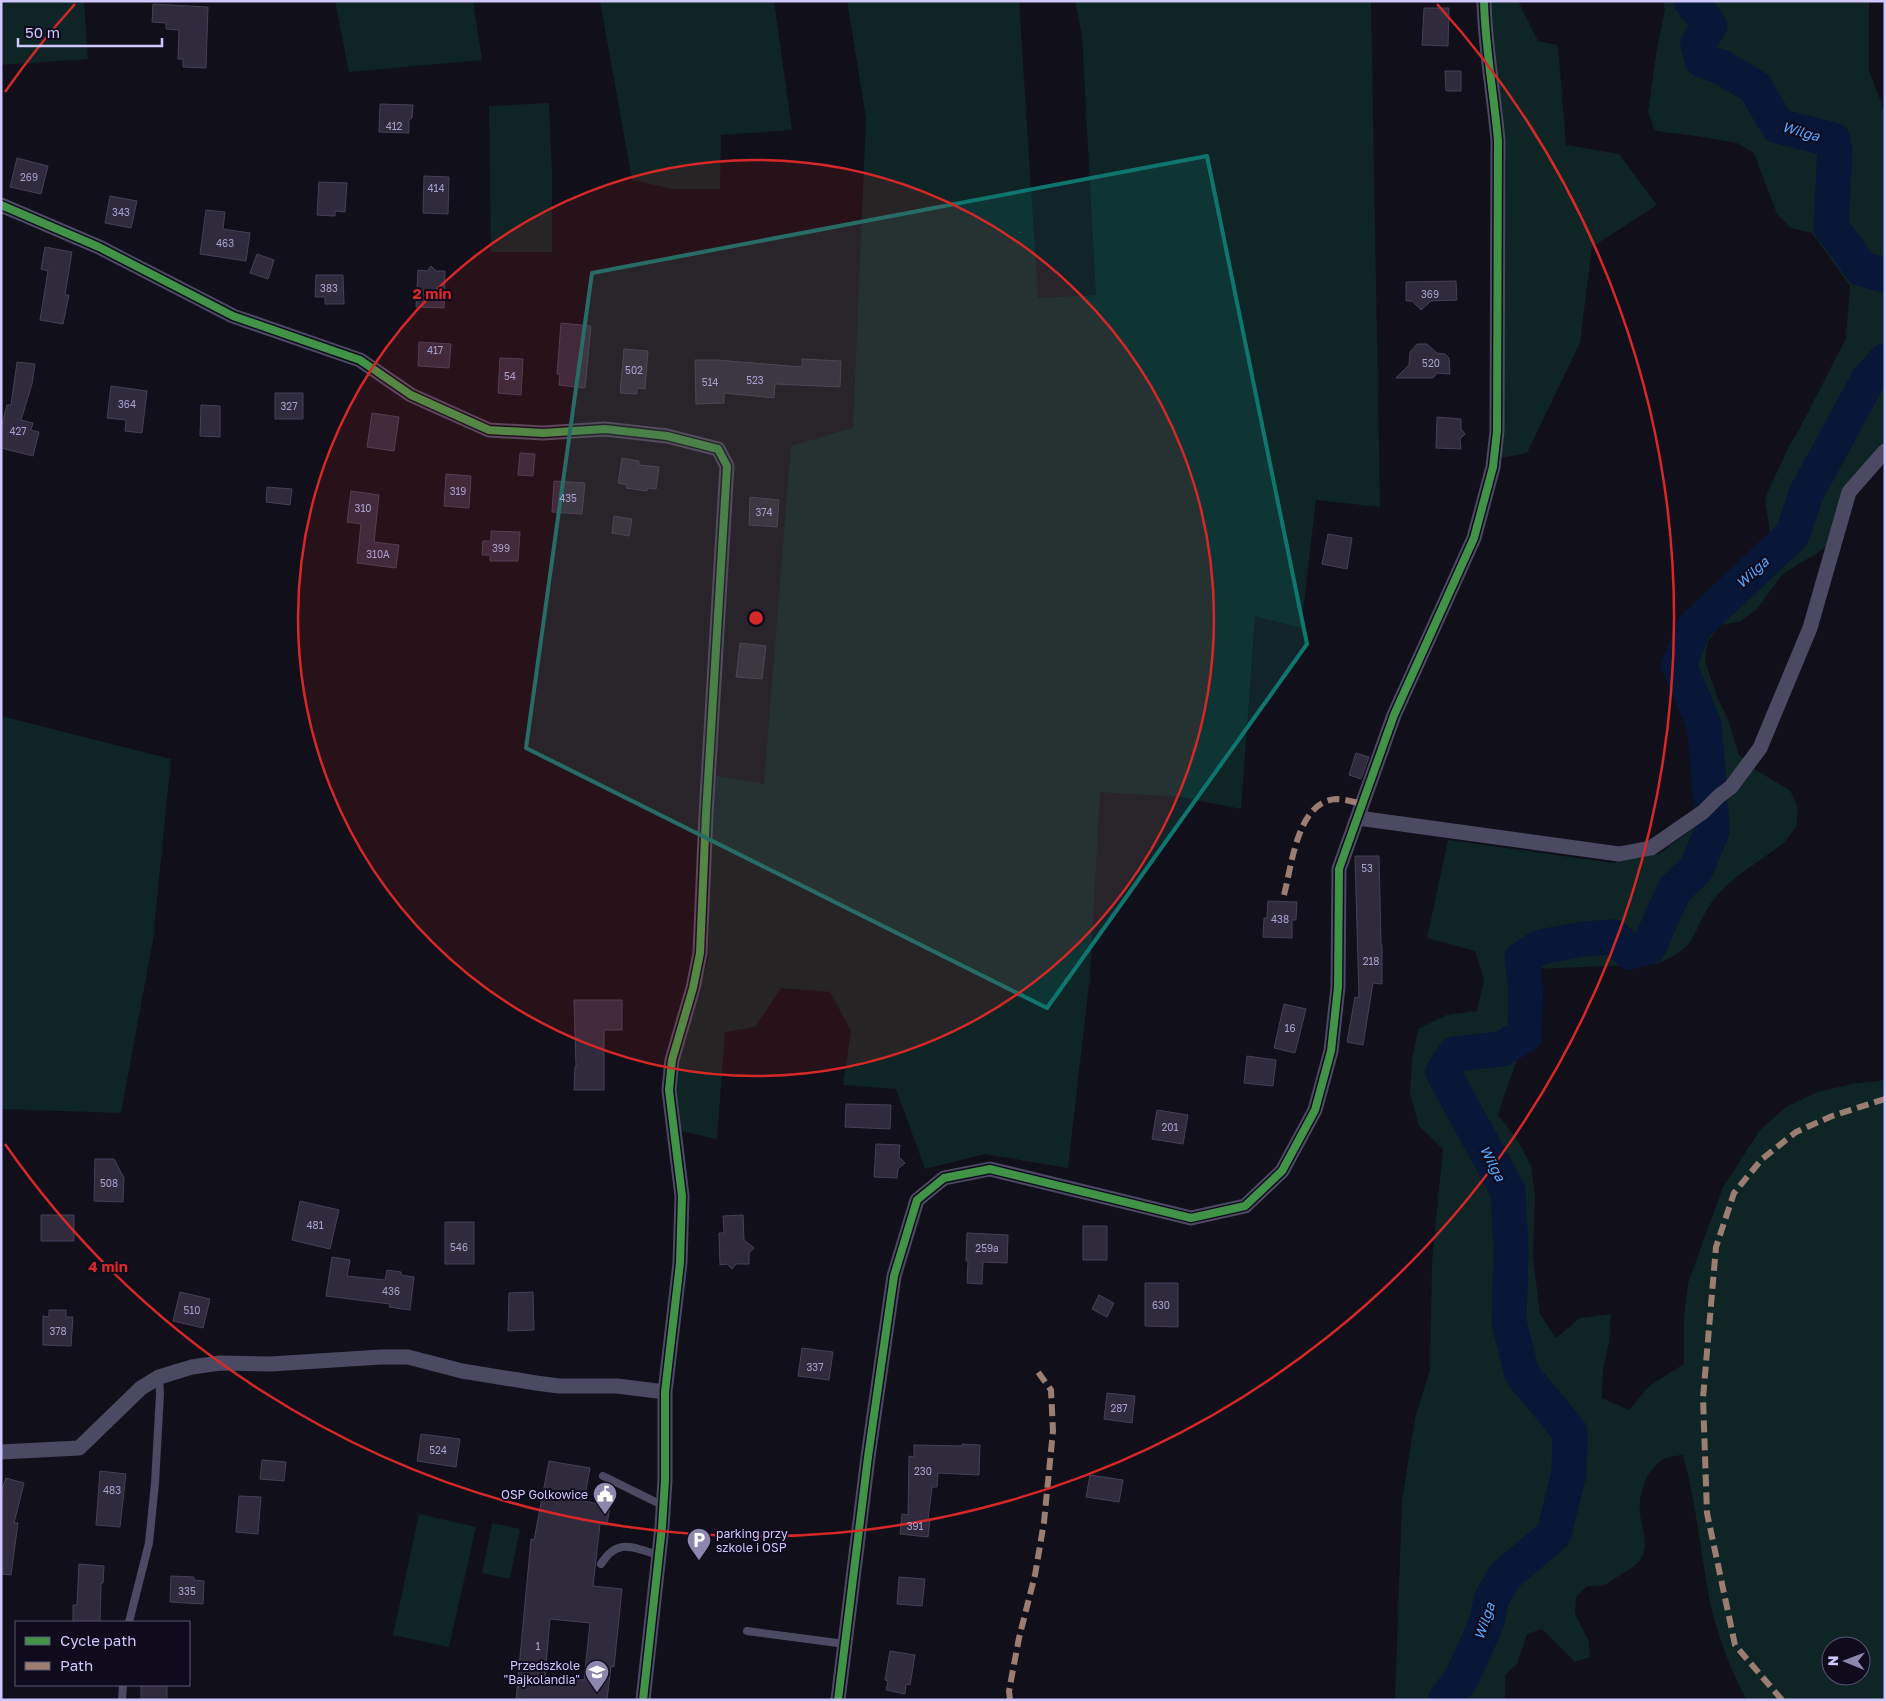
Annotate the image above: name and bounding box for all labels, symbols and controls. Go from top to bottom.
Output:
scale bar [18,15,161,47]
text: 50 m [25,23,60,41]
water label: Wilga [1780,118,1823,145]
house number: 412 [386,120,403,132]
house number: 269 [20,171,38,183]
house number: 414 [427,182,445,194]
house number: 343 [112,206,130,218]
house number: 463 [216,237,234,249]
house number: 383 [320,282,338,294]
text: 2 min [412,284,452,302]
house number: 369 [1421,288,1439,300]
house number: 417 [427,344,443,356]
house number: 520 [1422,357,1440,369]
house number: 502 [625,364,643,376]
house number: 54 [504,370,516,382]
house number: 523 [746,374,764,386]
house number: 514 [702,376,718,388]
house number: 364 [118,398,136,410]
house number: 327 [281,400,297,412]
house number: 427 [9,425,27,437]
house number: 319 [450,485,466,497]
house number: 435 [559,492,577,504]
house number: 310 [355,502,371,514]
house number: 374 [755,506,773,518]
house number: 399 [492,542,510,554]
house number: 310A [366,548,390,560]
water label: Wilga [1732,552,1773,591]
centre of rings [747,609,765,627]
house number: 53 [1361,862,1373,874]
house number: 438 [1271,913,1289,925]
house number: 218 [1363,955,1379,967]
house number: 16 [1285,1022,1295,1034]
house number: 201 [1162,1121,1179,1133]
water label: Wilga [1477,1142,1510,1185]
house number: 508 [100,1177,118,1189]
house number: 481 [306,1219,324,1231]
house number: 546 [450,1241,468,1253]
house number: 259a [975,1242,999,1254]
text: 4 min [88,1257,128,1275]
house number: 436 [382,1285,400,1297]
house number: 630 [1152,1299,1170,1311]
house number: 510 [184,1304,200,1316]
house number: 378 [49,1325,67,1337]
house number: 337 [807,1361,824,1373]
house number: 287 [1110,1402,1128,1414]
house number: 524 [429,1444,447,1456]
house number: 230 [914,1465,932,1477]
public building icon: OSP Golkowice [592,1481,618,1515]
house number: 483 [103,1484,121,1496]
place label: OSP Golkowice [501,1487,588,1502]
house number: 391 [907,1520,924,1532]
place label: parking przy szkole i OSP [716,1526,788,1555]
parking icon: parking przy szkole i OSP [686,1527,712,1561]
house number: 335 [178,1585,196,1597]
water label: Wilga [1470,1599,1498,1642]
legend [15,1621,190,1686]
text: Cycle path [60,1631,136,1649]
north arrow [1821,1636,1871,1686]
house number: 1 [536,1640,541,1652]
text: N [1824,1655,1841,1666]
text: Path [60,1656,93,1674]
place label: Przedszkole "Bajkolandia" [504,1658,580,1687]
school or university icon: Przedszkole "Bajkolandia" [584,1659,610,1693]

